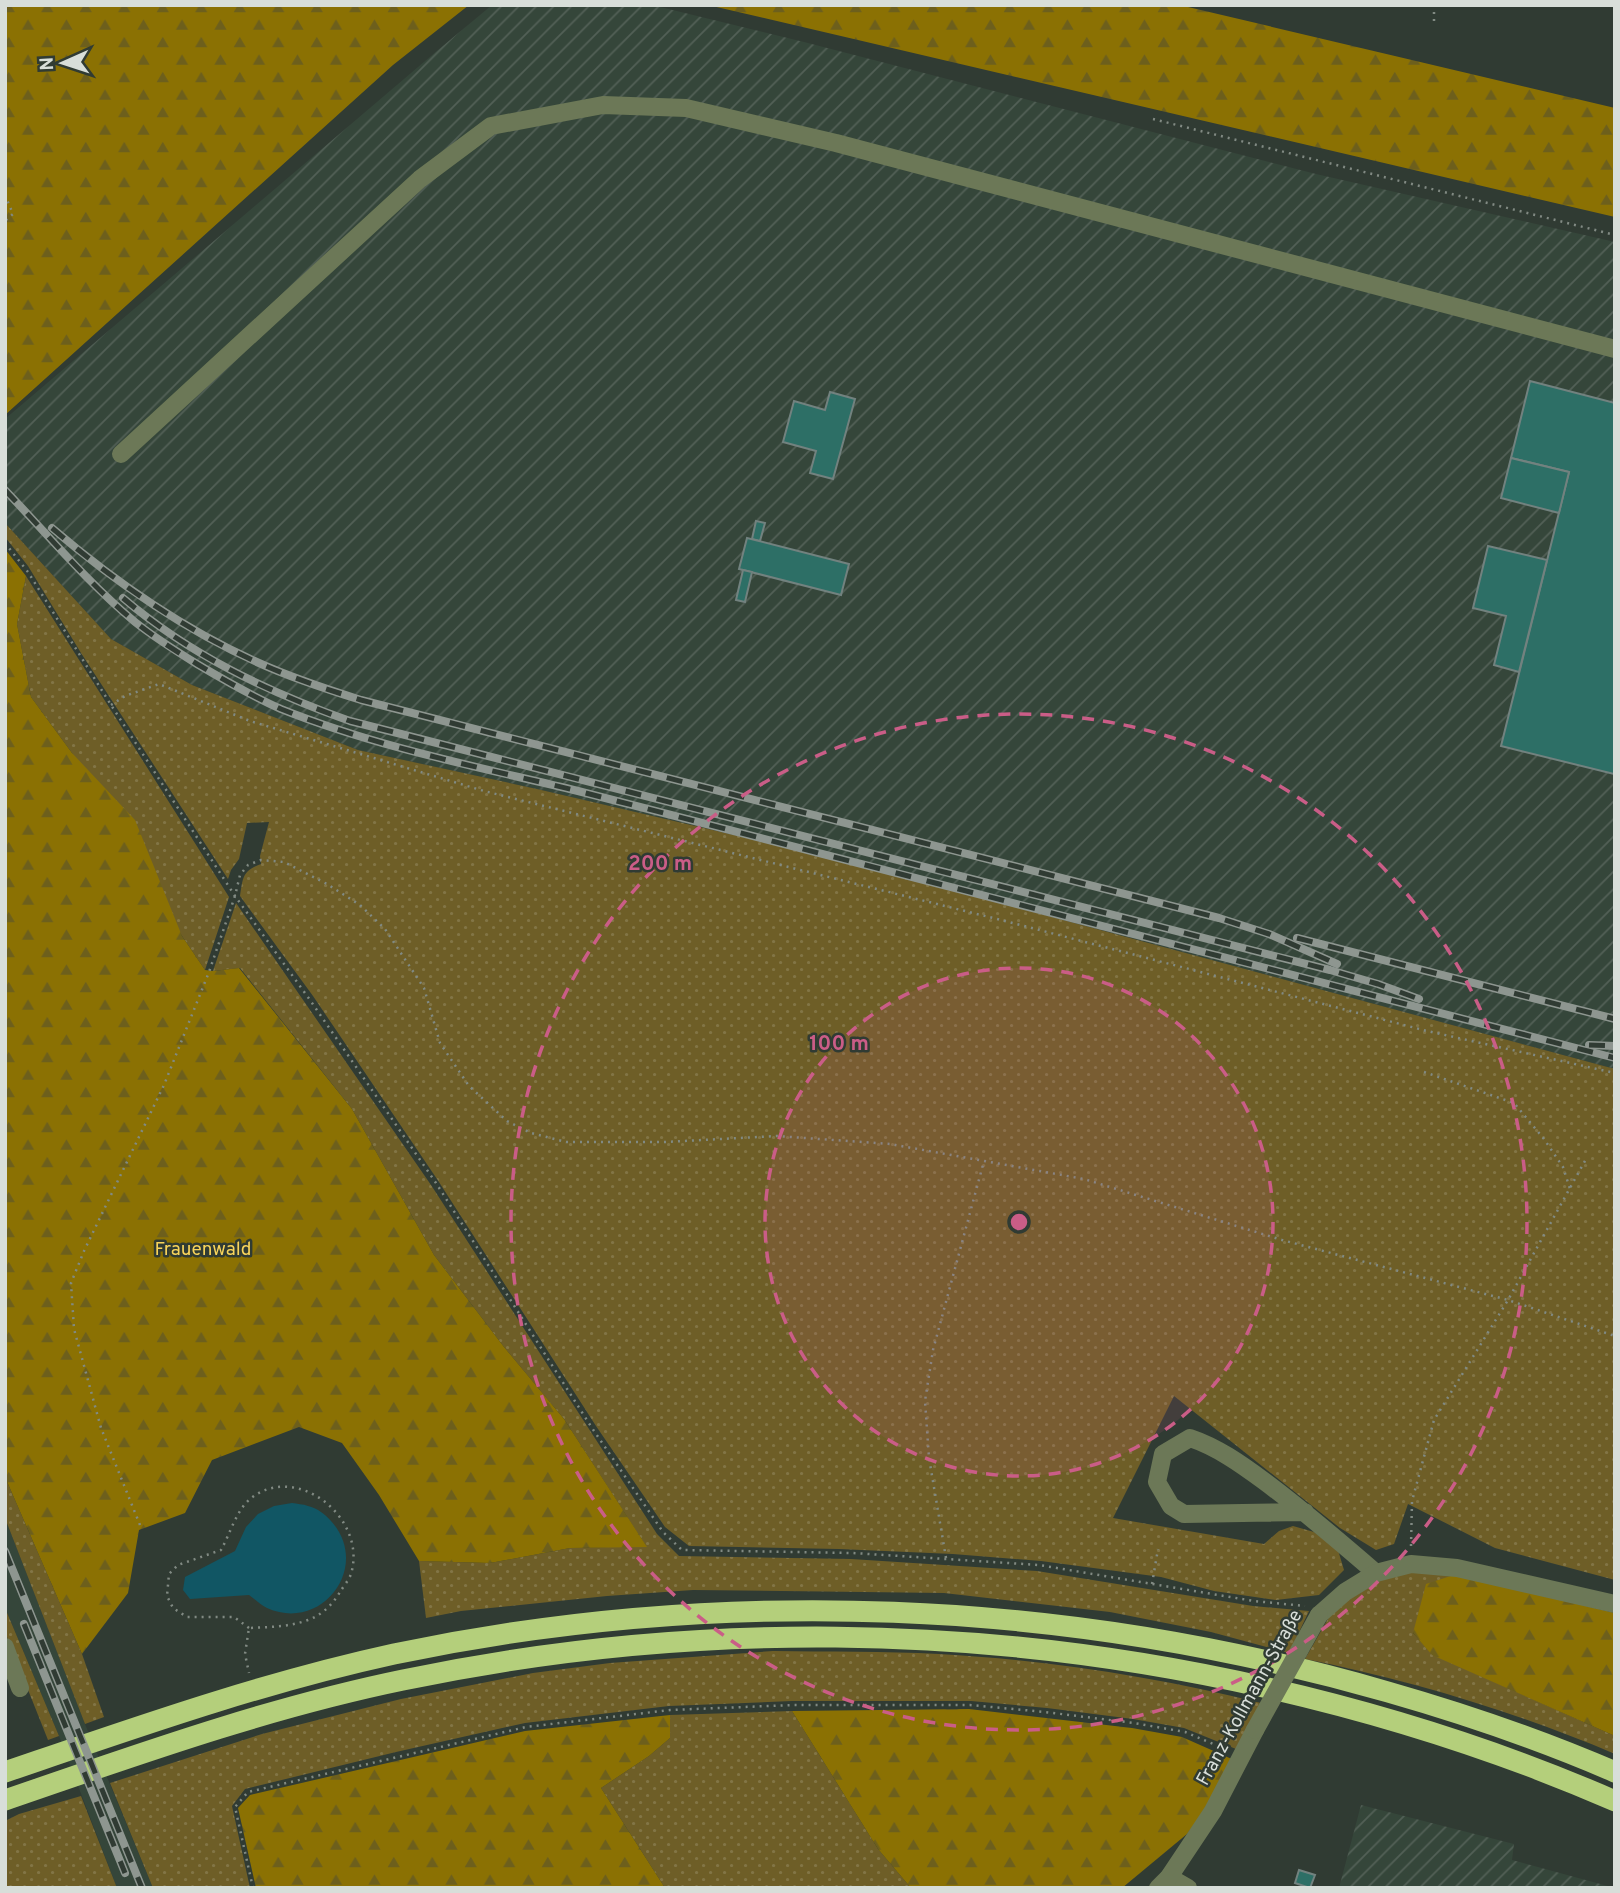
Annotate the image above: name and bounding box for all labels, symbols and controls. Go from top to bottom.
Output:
north arrow [28,28,98,98]
text: N [36,56,60,71]
text: 200 m [628,851,692,878]
text: 100 m [809,1031,869,1058]
centre of rings [1007,1210,1031,1234]
park label: Frauenwald [155,1238,251,1262]
street label: Franz-Kollmann-Straße [1192,1606,1308,1790]

